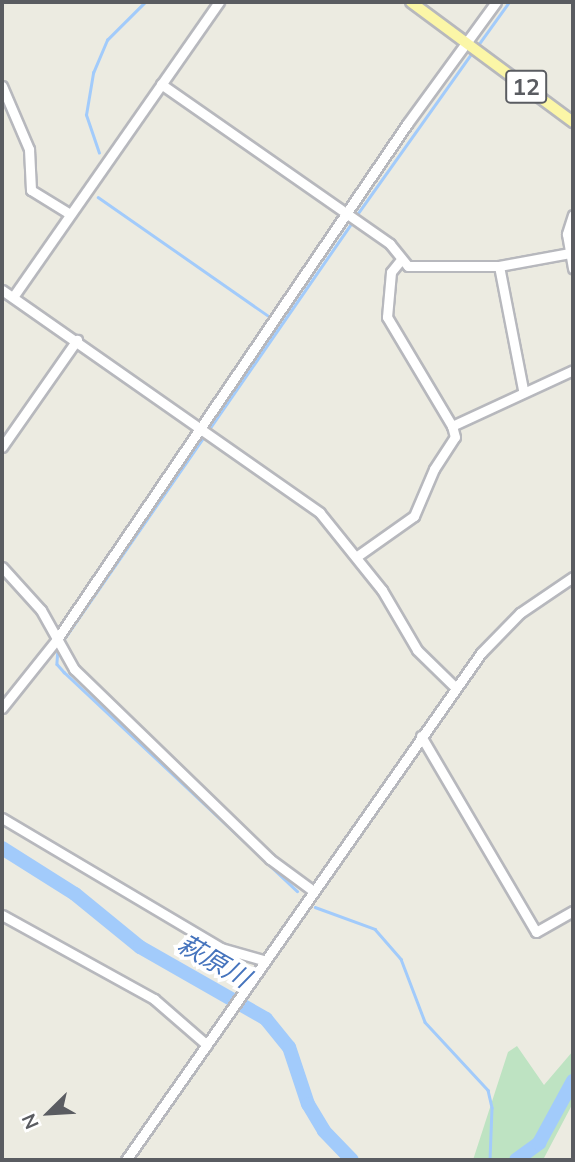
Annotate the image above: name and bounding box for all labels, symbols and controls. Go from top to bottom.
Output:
road number: 12 [505,68,547,106]
water label: 萩原川 [172,928,256,994]
north arrow [14,1078,84,1148]
text: N [16,1110,44,1133]

